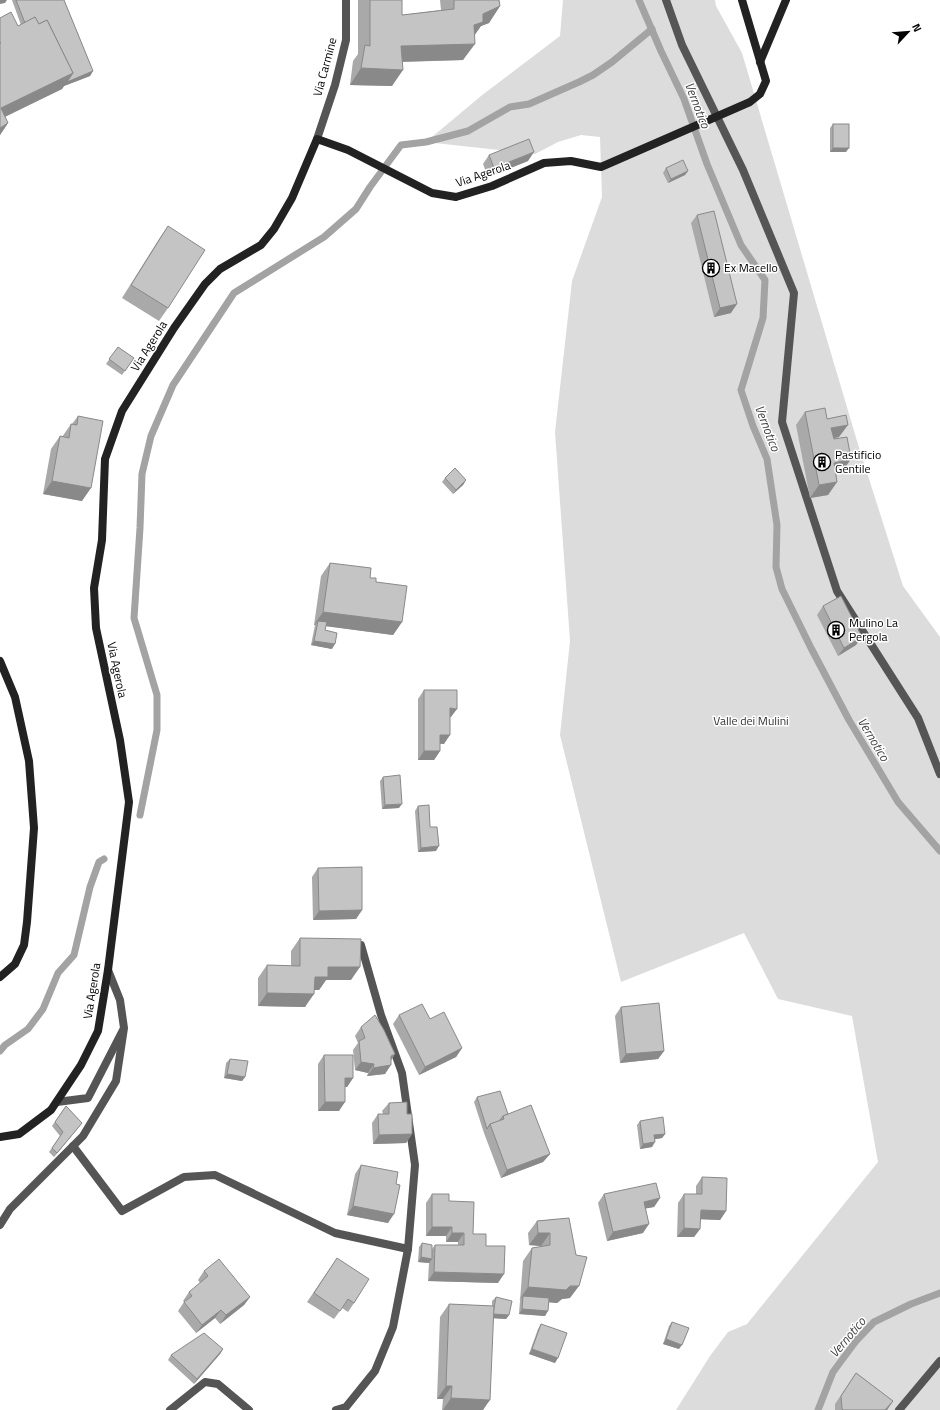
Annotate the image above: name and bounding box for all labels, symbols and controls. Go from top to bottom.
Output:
north arrow [888,12,928,52]
text: N [908,21,926,35]
street label: Via Carmine [308,35,341,98]
water label: Vernotico [680,79,716,132]
street label: Via Agerola [453,155,513,192]
building icon: Ex Macello [701,258,721,278]
place label: Ex Macello [724,258,778,277]
street label: Via Agerola [125,317,172,375]
water label: Vernotico [750,402,786,455]
place label: Pastificio Gentile [835,445,881,478]
building icon: Pastificio Gentile [812,452,832,472]
place label: Mulino La Pergola [849,613,898,646]
building icon: Mulino La Pergola [826,620,846,640]
street label: Via Agerola [102,640,133,700]
park label: Valle dei Mulini [713,711,789,730]
water label: Vernotico [853,713,895,765]
street label: Via Agerola [78,961,105,1020]
water label: Vernotico [824,1312,870,1362]

